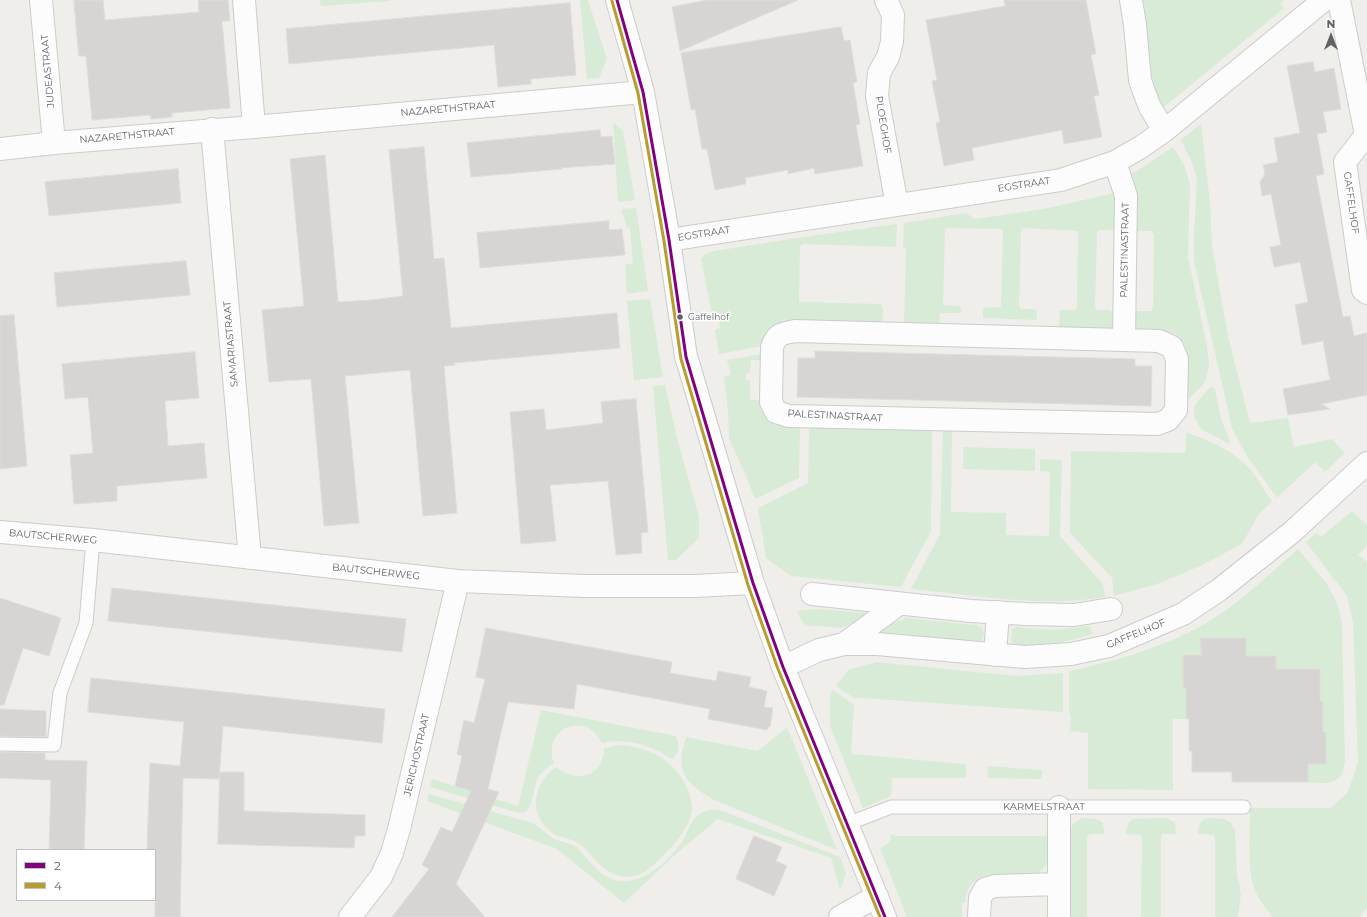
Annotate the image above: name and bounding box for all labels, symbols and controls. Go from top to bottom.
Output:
north arrow [1311,16,1351,56]
text: N [1327,17,1335,31]
street label: JUDEASTRAAT [39,34,57,108]
street label: PLOEGHOF [873,95,893,155]
street label: NAZARETHSTRAAT [400,99,496,119]
street label: NAZARETHSTRAAT [79,126,175,146]
street label: GAFFELHOF [1341,171,1361,235]
street label: EGSTRAAT [997,175,1051,195]
street label: PALESTINASTRAAT [1118,202,1132,298]
street label: EGSTRAAT [677,224,731,244]
street label: SAMARIASTRAAT [221,300,241,388]
marker: Gaffelhof [675,312,685,322]
place label: Gaffelhof [688,312,729,322]
street label: PALESTINASTRAAT [787,408,883,424]
street label: BAUTSCHERWEG [8,527,98,547]
street label: BAUTSCHERWEG [331,561,421,583]
street label: GAFFELHOF [1105,617,1167,651]
street label: JERICHOSTRAAT [402,713,432,797]
street label: KARMELSTRAAT [1003,801,1085,813]
legend [16,849,156,901]
text: 2 [54,858,61,873]
text: 4 [54,878,62,893]

